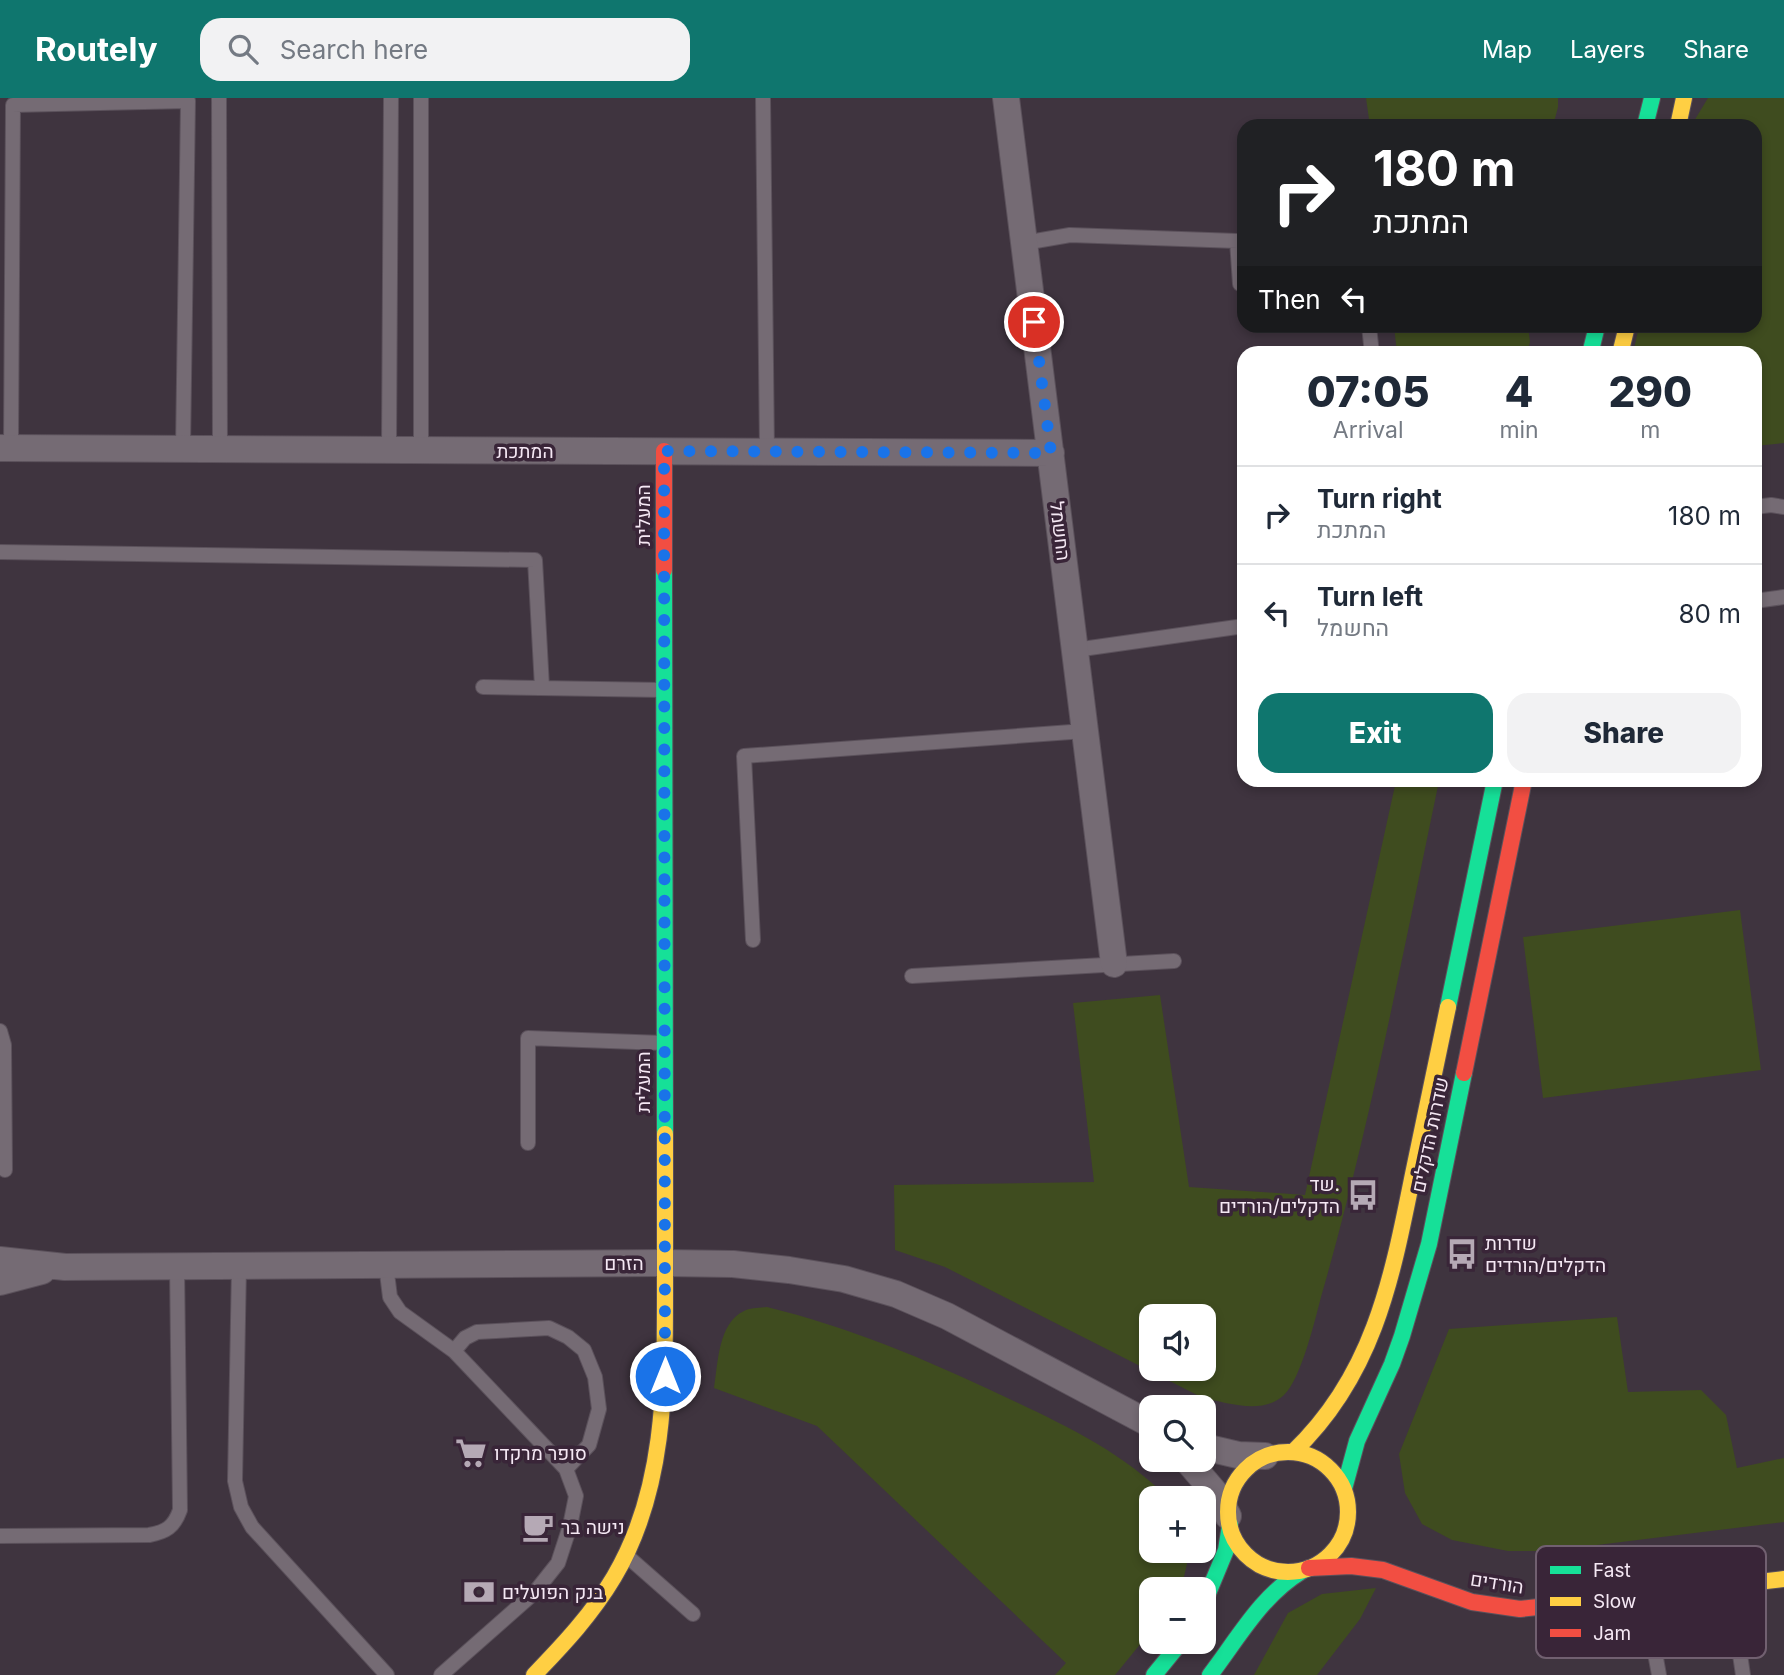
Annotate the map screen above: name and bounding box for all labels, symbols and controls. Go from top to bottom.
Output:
search box [200,18,690,81]
text: Routely [35,29,158,69]
icon: search [224,30,262,68]
text: Search here [280,34,428,65]
text: Map [1482,35,1532,64]
text: Layers [1570,35,1645,64]
text: Share [1683,35,1749,64]
text: 180 m [1373,139,1515,198]
icon: right [1258,147,1349,238]
text: המתכת [1373,202,1469,241]
icon: left [1335,280,1373,318]
text: Then [1258,284,1321,315]
pin [1004,292,1064,352]
icon: arrive [1015,303,1053,341]
text: 07:05 [1307,366,1430,417]
text: 4 [1505,366,1534,417]
text: 290 [1609,366,1692,417]
text: Arrival [1333,416,1404,444]
text: min [1499,416,1539,444]
text: m [1640,416,1660,444]
street label: המתכת [496,440,554,463]
text: Turn right [1317,483,1442,514]
street label: המעלית [632,484,655,546]
icon: right [1258,496,1296,534]
street label: החשמל [1045,500,1075,562]
text: 180 m [1668,500,1741,531]
text: המתכת [1317,516,1386,544]
text: Turn left [1317,581,1423,612]
icon: left [1258,594,1296,632]
text: 80 m [1678,598,1741,629]
text: החשמל [1317,614,1389,642]
button: Exit [1258,693,1493,773]
button: Share [1507,693,1741,773]
street label: המעלית [632,1051,655,1113]
street label: שדרות הדקלים [1407,1075,1453,1195]
place label: שד. הדקלים/הורדים [1219,1173,1340,1218]
bus stop icon: שד. הדקלים/הורדים [1346,1178,1380,1212]
place label: שדרות הדקלים/הורדים [1485,1232,1606,1277]
bus stop icon: שדרות הדקלים/הורדים [1445,1237,1479,1271]
street label: הזרם [604,1252,644,1275]
map controls [1139,1304,1216,1654]
button: sound [1139,1304,1216,1381]
position arrow [628,1339,702,1413]
button: search [1139,1395,1216,1472]
supermarket icon: סופר מרקדו [454,1436,488,1470]
place label: סופר מרקדו [494,1442,587,1465]
button: + [1139,1486,1216,1563]
cafe icon: נישה בר [521,1510,555,1544]
place label: נישה בר [561,1516,625,1539]
legend [1536,1546,1766,1658]
text: Fast [1593,1559,1631,1582]
street label: הורדים [1469,1567,1525,1599]
bank icon: בנק הפועלים [462,1575,496,1609]
button: − [1139,1577,1216,1654]
place label: בנק הפועלים [502,1581,603,1604]
text: Slow [1593,1590,1636,1613]
text: Jam [1593,1622,1631,1645]

